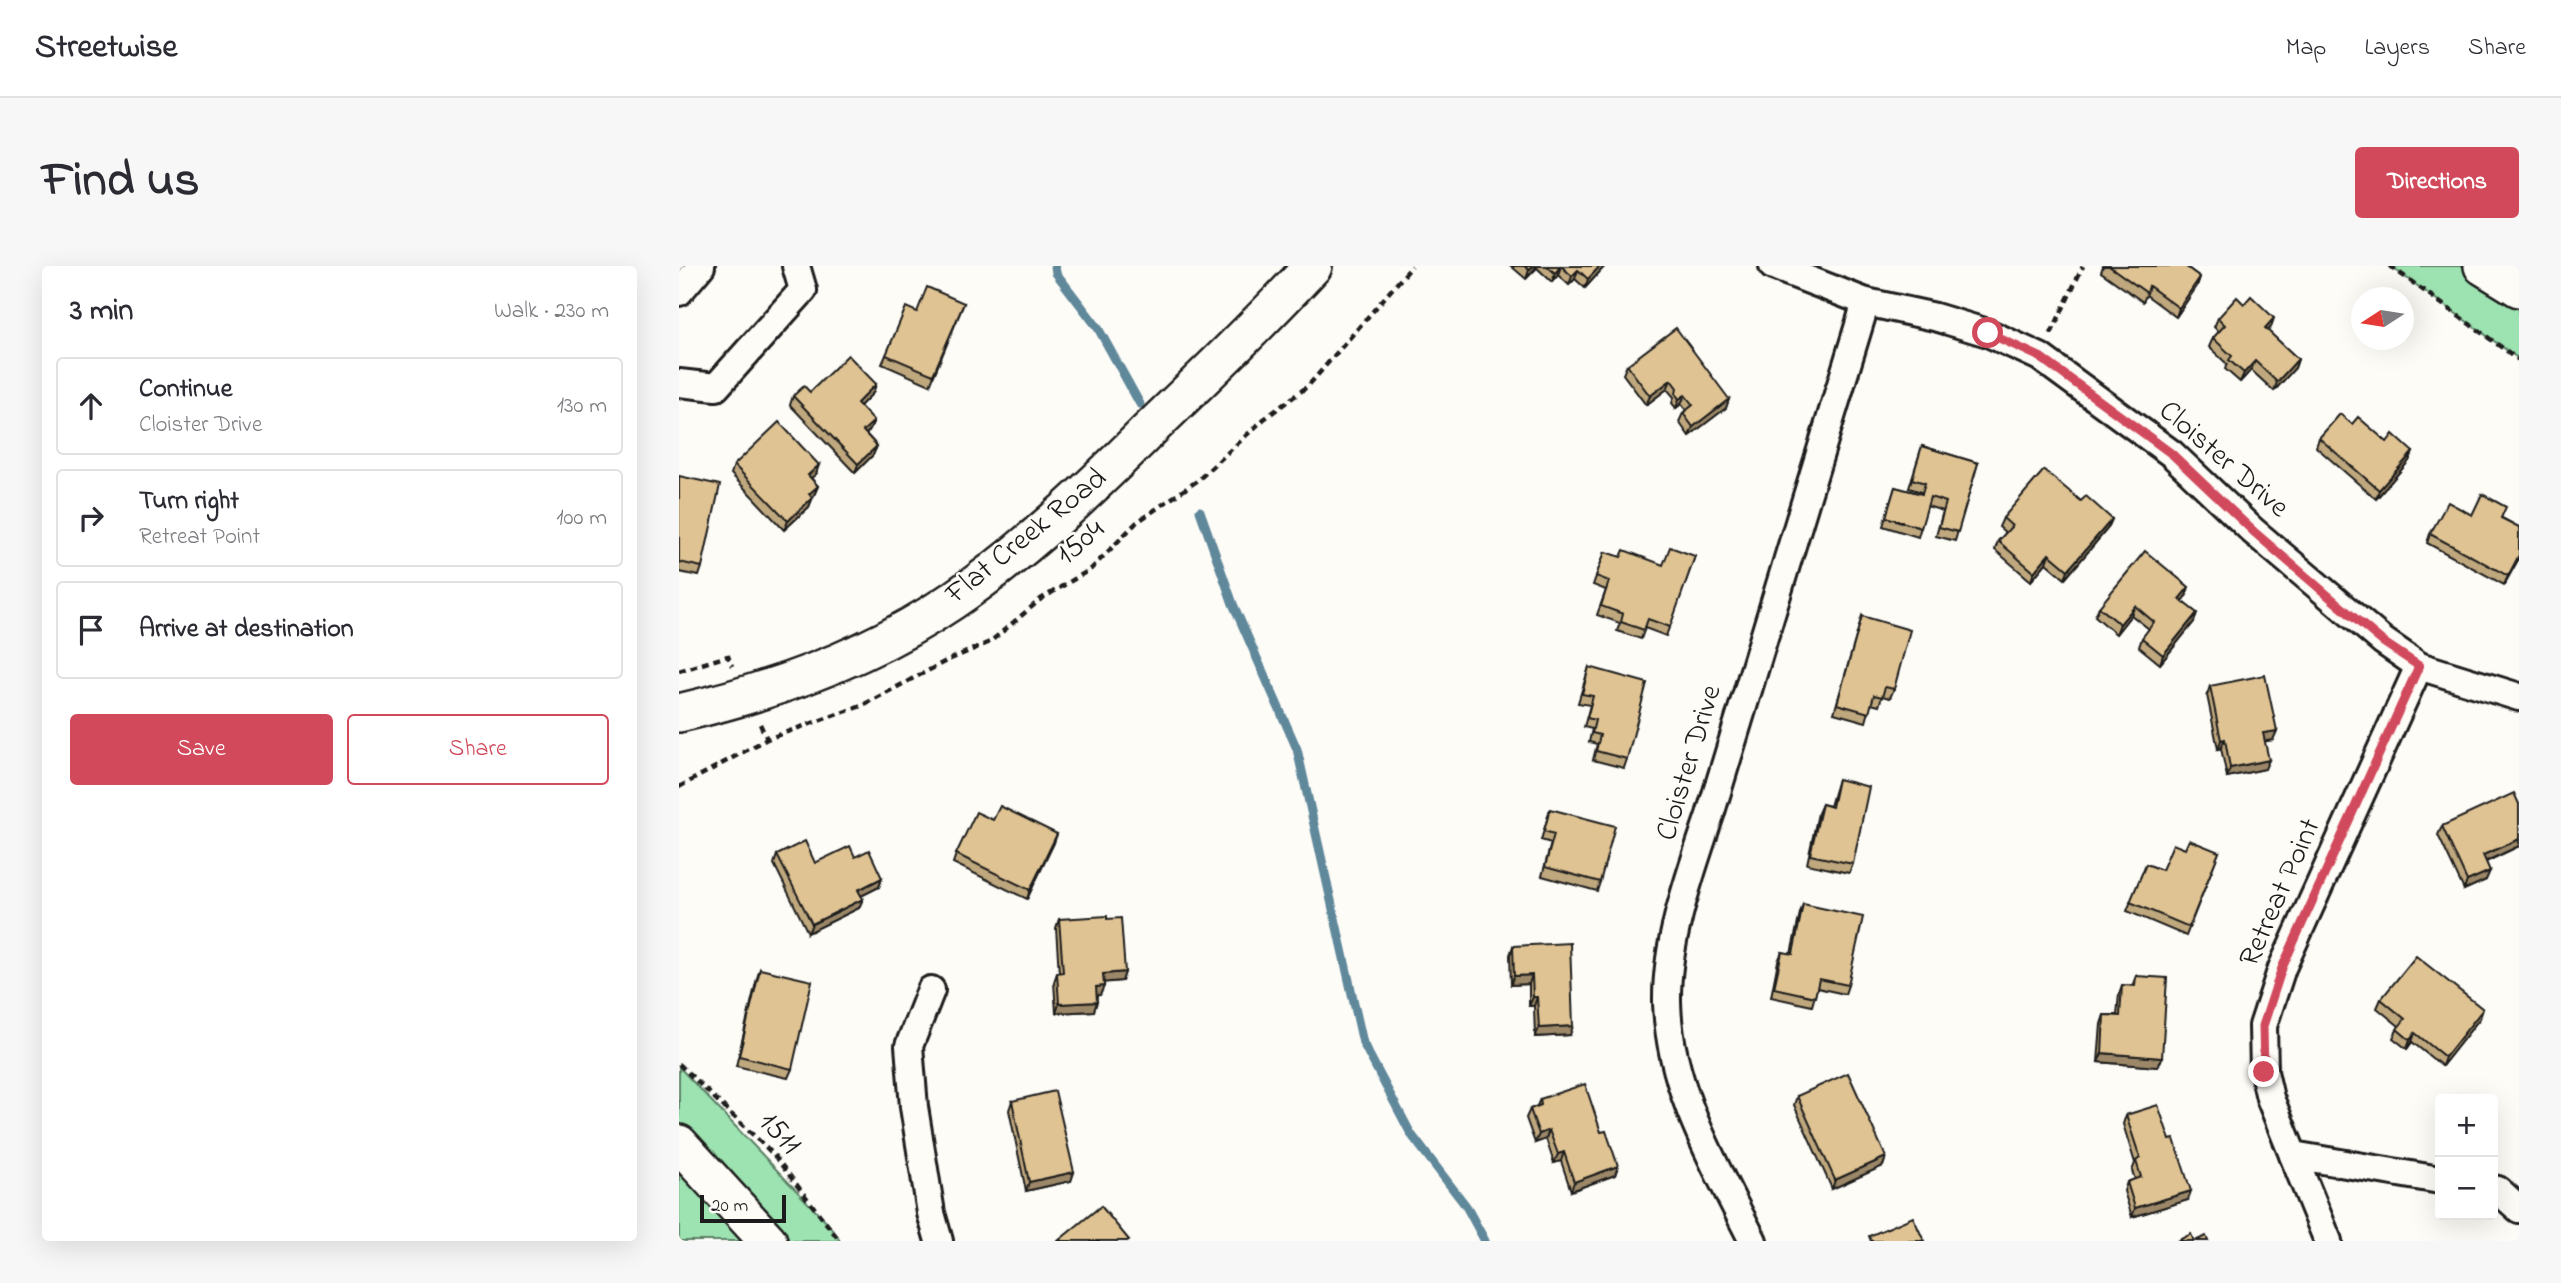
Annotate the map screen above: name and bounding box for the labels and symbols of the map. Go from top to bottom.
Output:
north arrow [2351,287,2414,350]
route start [1972,317,2003,348]
street label: Cloister Drive [2148,391,2299,530]
street label: Flat Creek Road [936,458,1117,617]
street label: 1504 [1047,509,1115,577]
street label: Cloister Drive [1645,679,1735,846]
street label: Retreat Point [2229,812,2333,974]
route end [2248,1056,2279,1087]
street label: 1511 [747,1102,811,1166]
scale bar [700,1192,786,1224]

